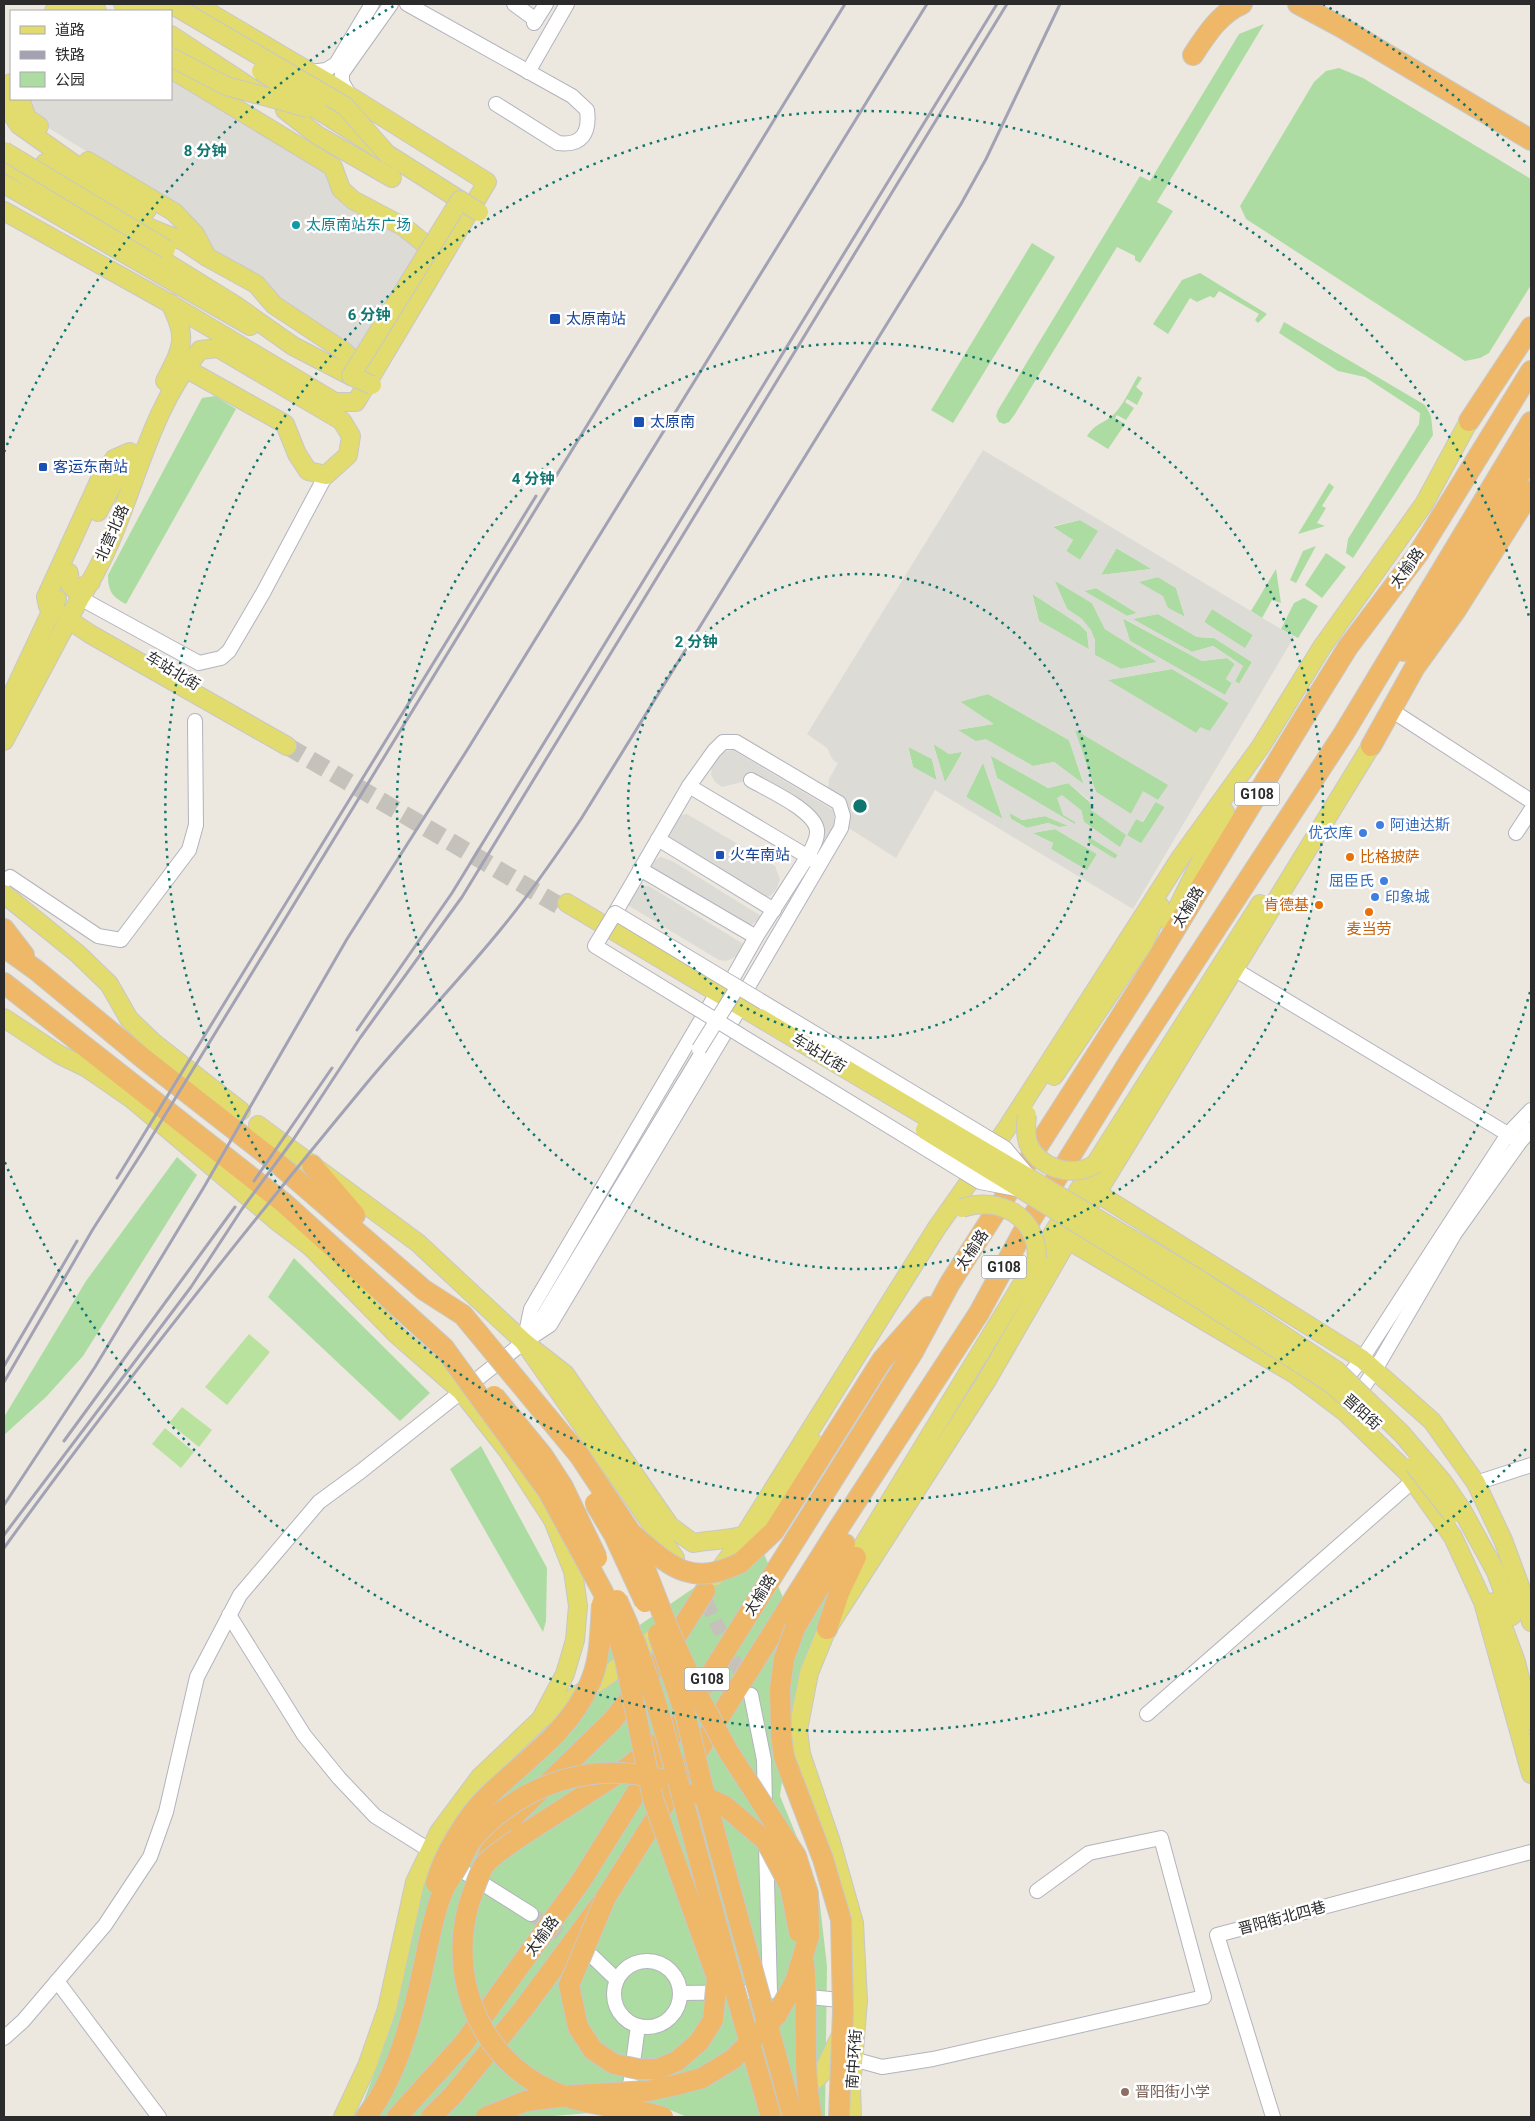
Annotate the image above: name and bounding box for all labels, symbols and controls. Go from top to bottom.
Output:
legend [10,10,172,100]
text: 道路 [55,21,85,39]
text: 铁路 [55,46,85,64]
text: 公园 [55,71,85,89]
text: 8 分钟 [184,142,226,160]
place label: 太原南站东广场 [306,216,411,234]
marker: 太原南站东广场 [290,219,302,231]
text: 6 分钟 [348,306,390,324]
place label: 太原南站 [566,310,626,328]
marker: 太原南站 [548,312,562,326]
place label: 太原南 [650,413,695,431]
marker: 太原南 [632,415,646,429]
place label: 客运东南站 [53,458,128,476]
marker: 客运东南站 [37,461,49,473]
text: 4 分钟 [512,470,554,488]
street label: 北营北路 [92,502,132,564]
street label: 太榆路 [1386,545,1428,591]
text: 2 分钟 [675,633,717,651]
street label: 车站北街 [143,648,203,694]
road number: G108 [1234,782,1280,806]
centre of rings [851,797,869,815]
place label: 阿迪达斯 [1390,816,1450,834]
marker: 阿迪达斯 [1374,819,1386,831]
place label: 优衣库 [1308,824,1353,842]
marker: 优衣库 [1357,827,1369,839]
place label: 火车南站 [730,846,790,864]
place label: 比格披萨 [1360,848,1420,866]
marker: 火车南站 [714,849,726,861]
marker: 比格披萨 [1344,851,1356,863]
place label: 屈臣氏 [1329,872,1374,890]
marker: 屈臣氏 [1378,875,1390,887]
street label: 太榆路 [1169,883,1207,931]
place label: 印象城 [1385,888,1430,906]
marker: 印象城 [1369,891,1381,903]
place label: 肯德基 [1264,896,1309,914]
marker: 肯德基 [1313,899,1325,911]
marker: 麦当劳 [1363,906,1375,918]
place label: 麦当劳 [1346,920,1392,938]
street label: 车站北街 [789,1030,849,1076]
street label: 太榆路 [952,1226,992,1274]
road number: G108 [982,1256,1026,1278]
street label: 晋阳街 [1339,1390,1385,1434]
street label: 太榆路 [740,1571,780,1619]
road number: G108 [684,1668,730,1690]
street label: 晋阳街北四巷 [1236,1898,1328,1938]
street label: 太榆路 [521,1913,563,1959]
street label: 南中环街 [843,2028,865,2090]
place label: 晋阳街小学 [1135,2083,1210,2101]
marker: 晋阳街小学 [1119,2086,1131,2098]

